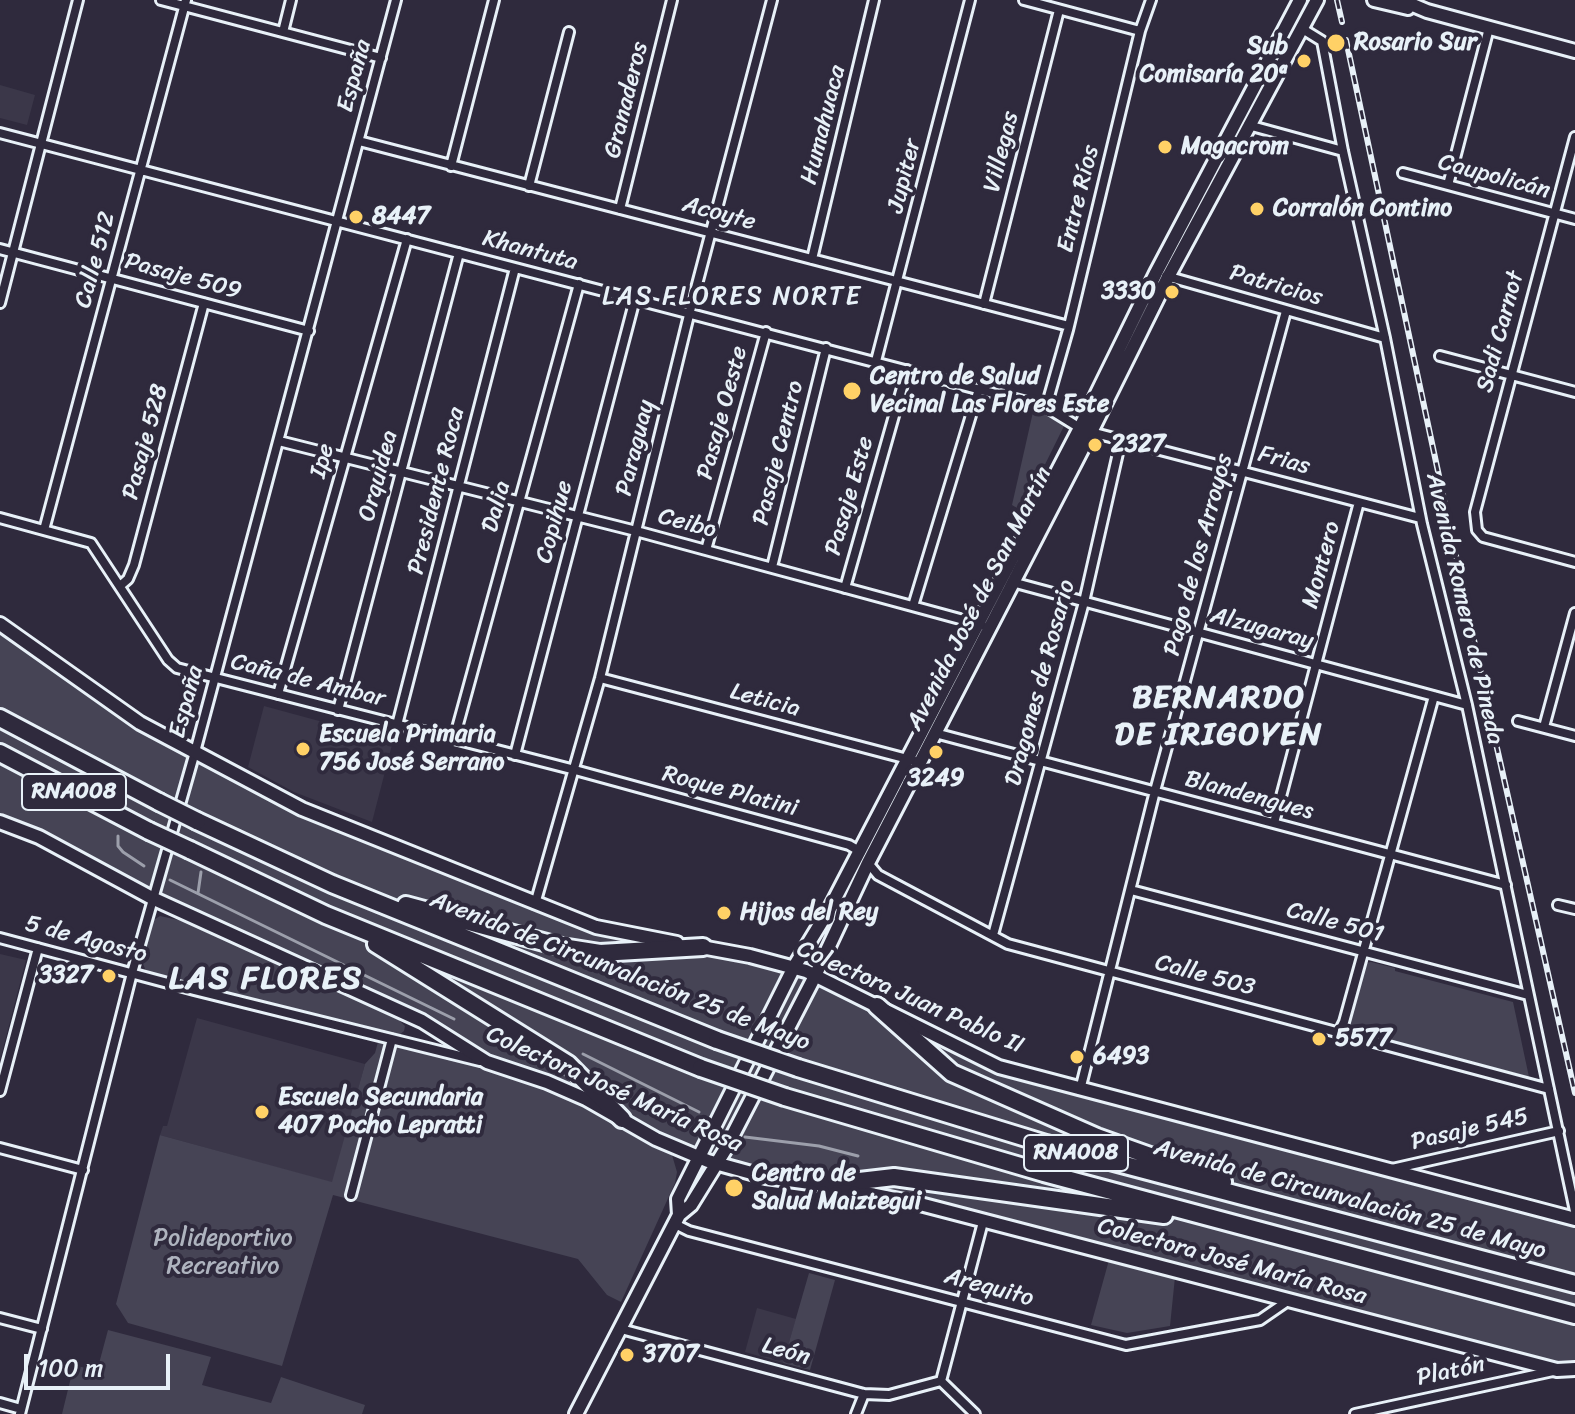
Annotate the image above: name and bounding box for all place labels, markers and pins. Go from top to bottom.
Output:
place label: Rosario Sur [1354,29,1477,57]
marker: Rosario Sur [1325,32,1347,54]
place label: Sub Comisaría 20ª [1140,33,1288,89]
marker: Sub Comisaría 20ª [1295,52,1313,70]
place label: Magacrom [1181,133,1289,161]
marker: Magacrom [1156,138,1174,156]
place label: Corralón Contino [1273,195,1452,223]
marker: Corralón Contino [1248,200,1266,218]
place label: 8447 [372,203,430,231]
marker: 8447 [347,208,365,226]
place label: 3330 [1101,278,1156,306]
marker: 3330 [1163,283,1181,301]
place label: Centro de Salud Vecinal Las Flores Este [870,363,1109,419]
marker: Centro de Salud Vecinal Las Flores Este [841,380,863,402]
place label: 2327 [1111,431,1166,459]
marker: 2327 [1086,436,1104,454]
place label: Escuela Primaria 756 José Serrano [319,721,504,777]
marker: Escuela Primaria 756 José Serrano [294,740,312,758]
marker: 3249 [927,743,945,761]
place label: 3249 [908,765,964,793]
place label: Hijos del Rey [740,899,878,927]
marker: Hijos del Rey [715,904,733,922]
place label: 3327 [39,962,93,990]
marker: 3327 [100,967,118,985]
place label: 5577 [1335,1025,1392,1053]
marker: 5577 [1310,1030,1328,1048]
place label: 6493 [1093,1043,1150,1071]
marker: 6493 [1068,1048,1086,1066]
place label: Escuela Secundaria 407 Pocho Lepratti [278,1084,483,1140]
marker: Escuela Secundaria 407 Pocho Lepratti [253,1103,271,1121]
place label: Centro de Salud Maiztegui [752,1160,921,1216]
marker: Centro de Salud Maiztegui [723,1177,745,1199]
place label: 3707 [643,1341,699,1369]
marker: 3707 [618,1346,636,1364]

